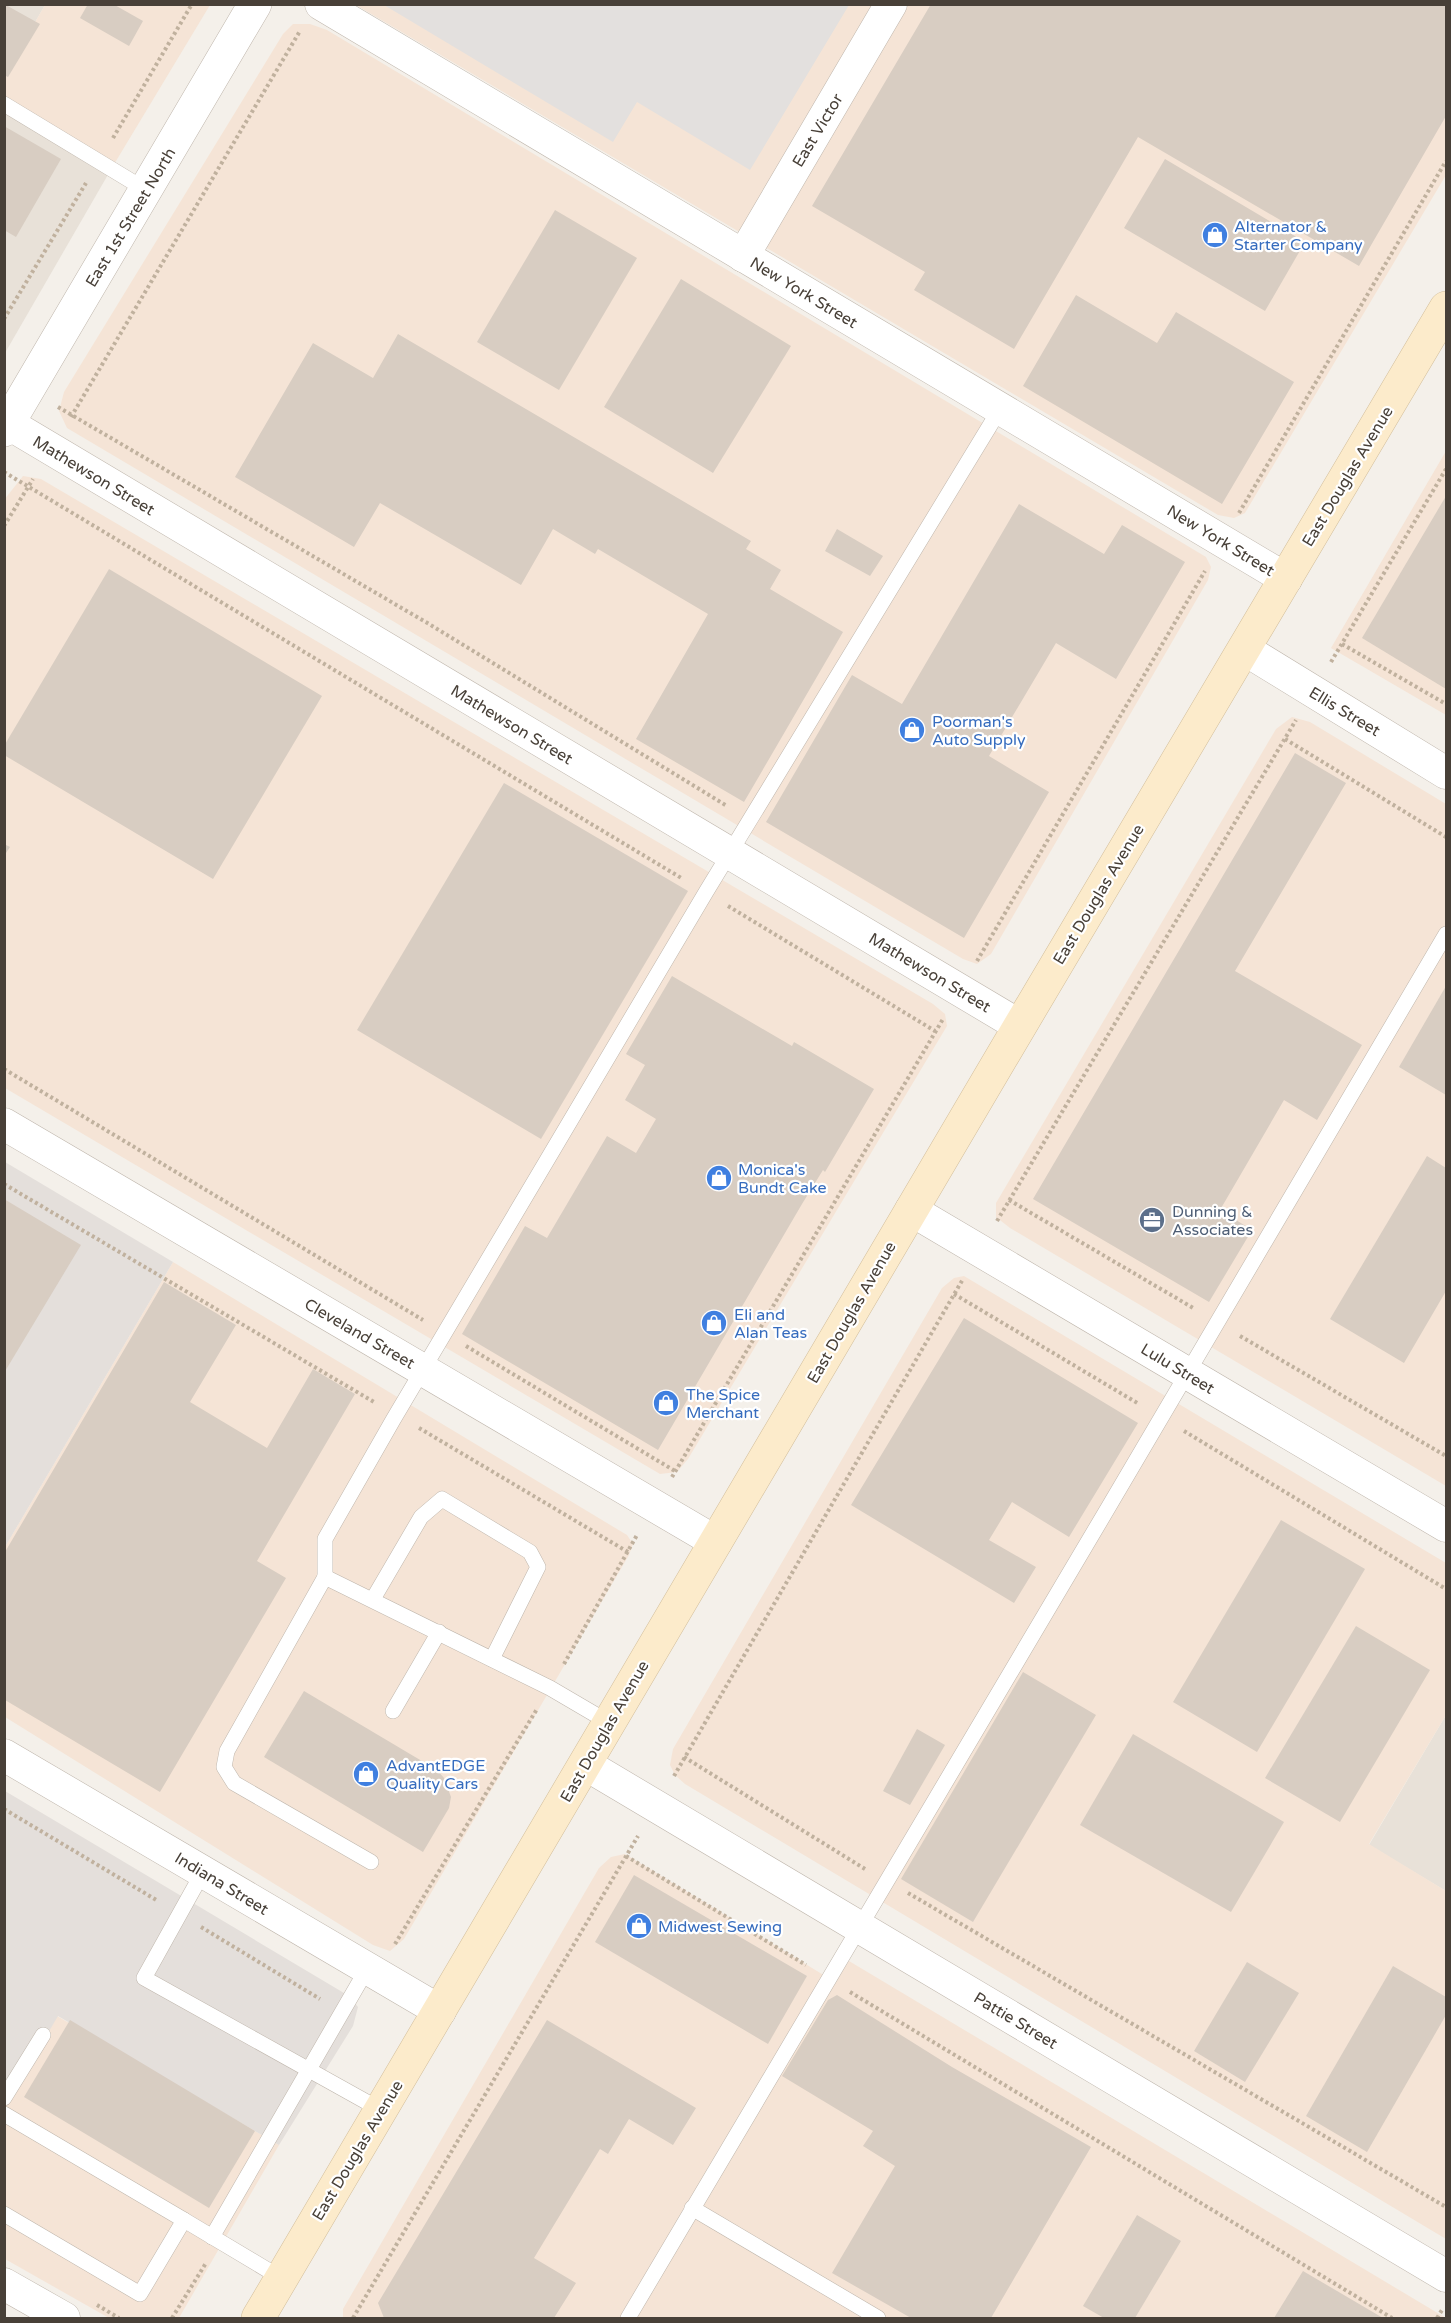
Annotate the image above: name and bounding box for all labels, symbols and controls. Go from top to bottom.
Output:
street label: East Victor [788,89,848,171]
street label: East 1st Street North [81,144,180,291]
place label: Alternator & Starter Company [1234,217,1363,255]
shop icon: Alternator & Starter Company [1200,220,1230,250]
street label: New York Street [746,253,861,333]
street label: East Douglas Avenue [1298,403,1398,550]
street label: Mathewson Street [29,432,158,520]
street label: New York Street [1163,501,1278,581]
street label: Mathewson Street [447,681,576,769]
street label: Ellis Street [1305,683,1384,741]
place label: Poorman's Auto Supply [932,712,1026,750]
shop icon: Poorman's Auto Supply [897,715,927,745]
street label: East Douglas Avenue [1049,821,1149,968]
street label: Mathewson Street [865,929,994,1017]
place label: Monica's Bundt Cake [738,1160,827,1198]
shop icon: Monica's Bundt Cake [704,1163,734,1193]
place label: Dunning & Associates [1172,1202,1253,1240]
office icon: Dunning & Associates [1137,1205,1167,1235]
street label: East Douglas Avenue [803,1238,901,1387]
street label: Cleveland Street [301,1294,418,1374]
place label: Eli and Alan Teas [734,1305,807,1343]
shop icon: Eli and Alan Teas [699,1308,729,1338]
street label: Lulu Street [1137,1339,1218,1399]
place label: The Spice Merchant [686,1385,760,1423]
shop icon: The Spice Merchant [651,1388,681,1418]
street label: East Douglas Avenue [556,1657,654,1806]
place label: AdvantEDGE Quality Cars [386,1756,485,1794]
shop icon: AdvantEDGE Quality Cars [351,1759,381,1789]
street label: Indiana Street [171,1848,272,1920]
shop icon: Midwest Sewing [624,1911,654,1941]
place label: Midwest Sewing [658,1917,782,1937]
street label: Pattie Street [970,1988,1061,2054]
street label: East Douglas Avenue [308,2077,408,2224]

